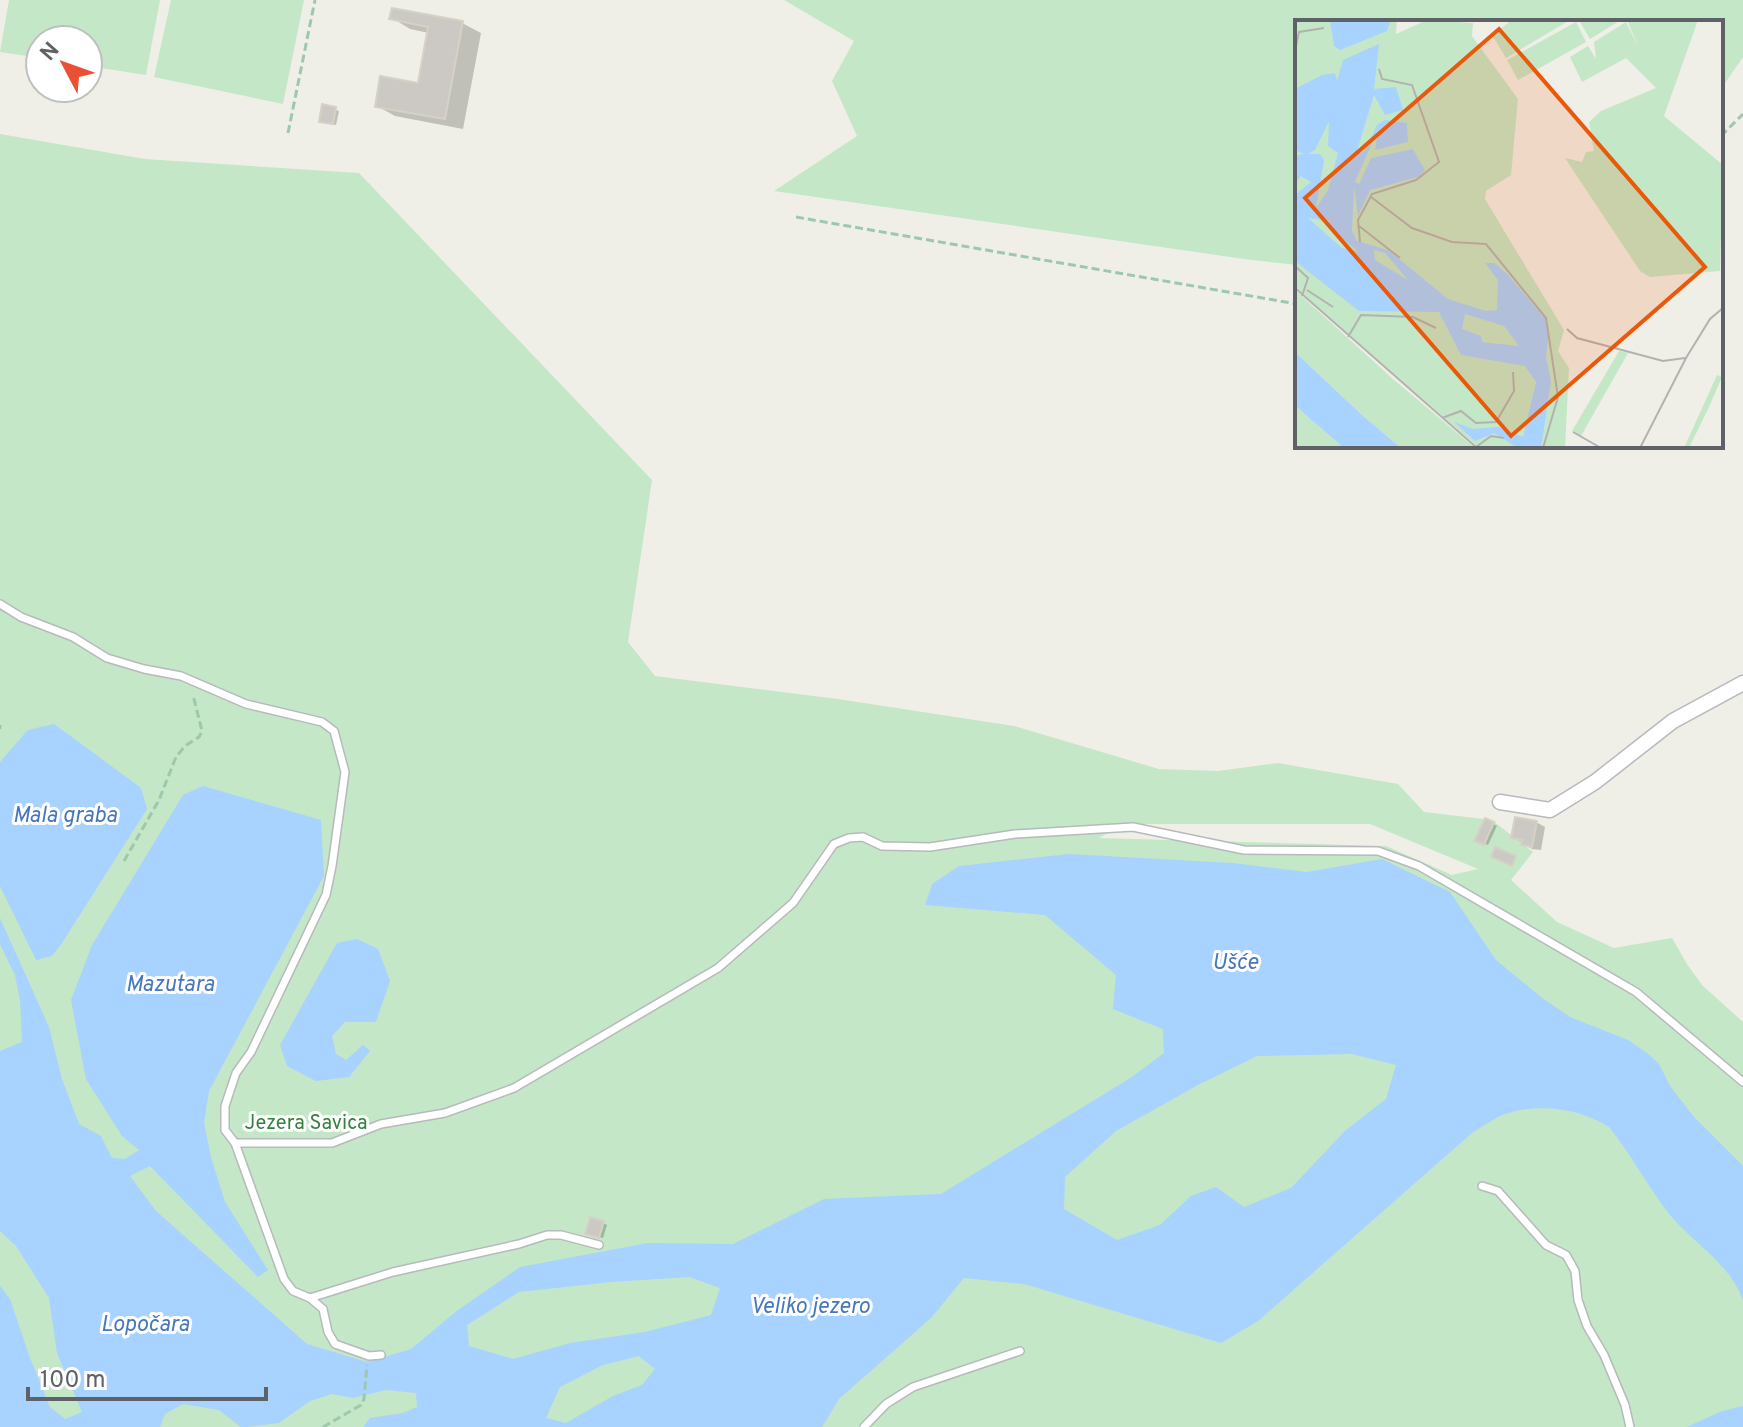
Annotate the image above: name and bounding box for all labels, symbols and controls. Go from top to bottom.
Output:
inset map [1295,20,1723,448]
north arrow [24,24,104,104]
text: N [35,38,66,67]
water label: Mala graba [13,803,118,830]
water label: Ušće [1212,950,1259,977]
water label: Mazutara [126,972,215,999]
park label: Jezera Savica [244,1111,368,1137]
water label: Veliko jezero [750,1294,870,1321]
water label: Lopočara [101,1312,190,1339]
scale bar [28,1351,266,1401]
text: 100 m [40,1366,106,1396]

